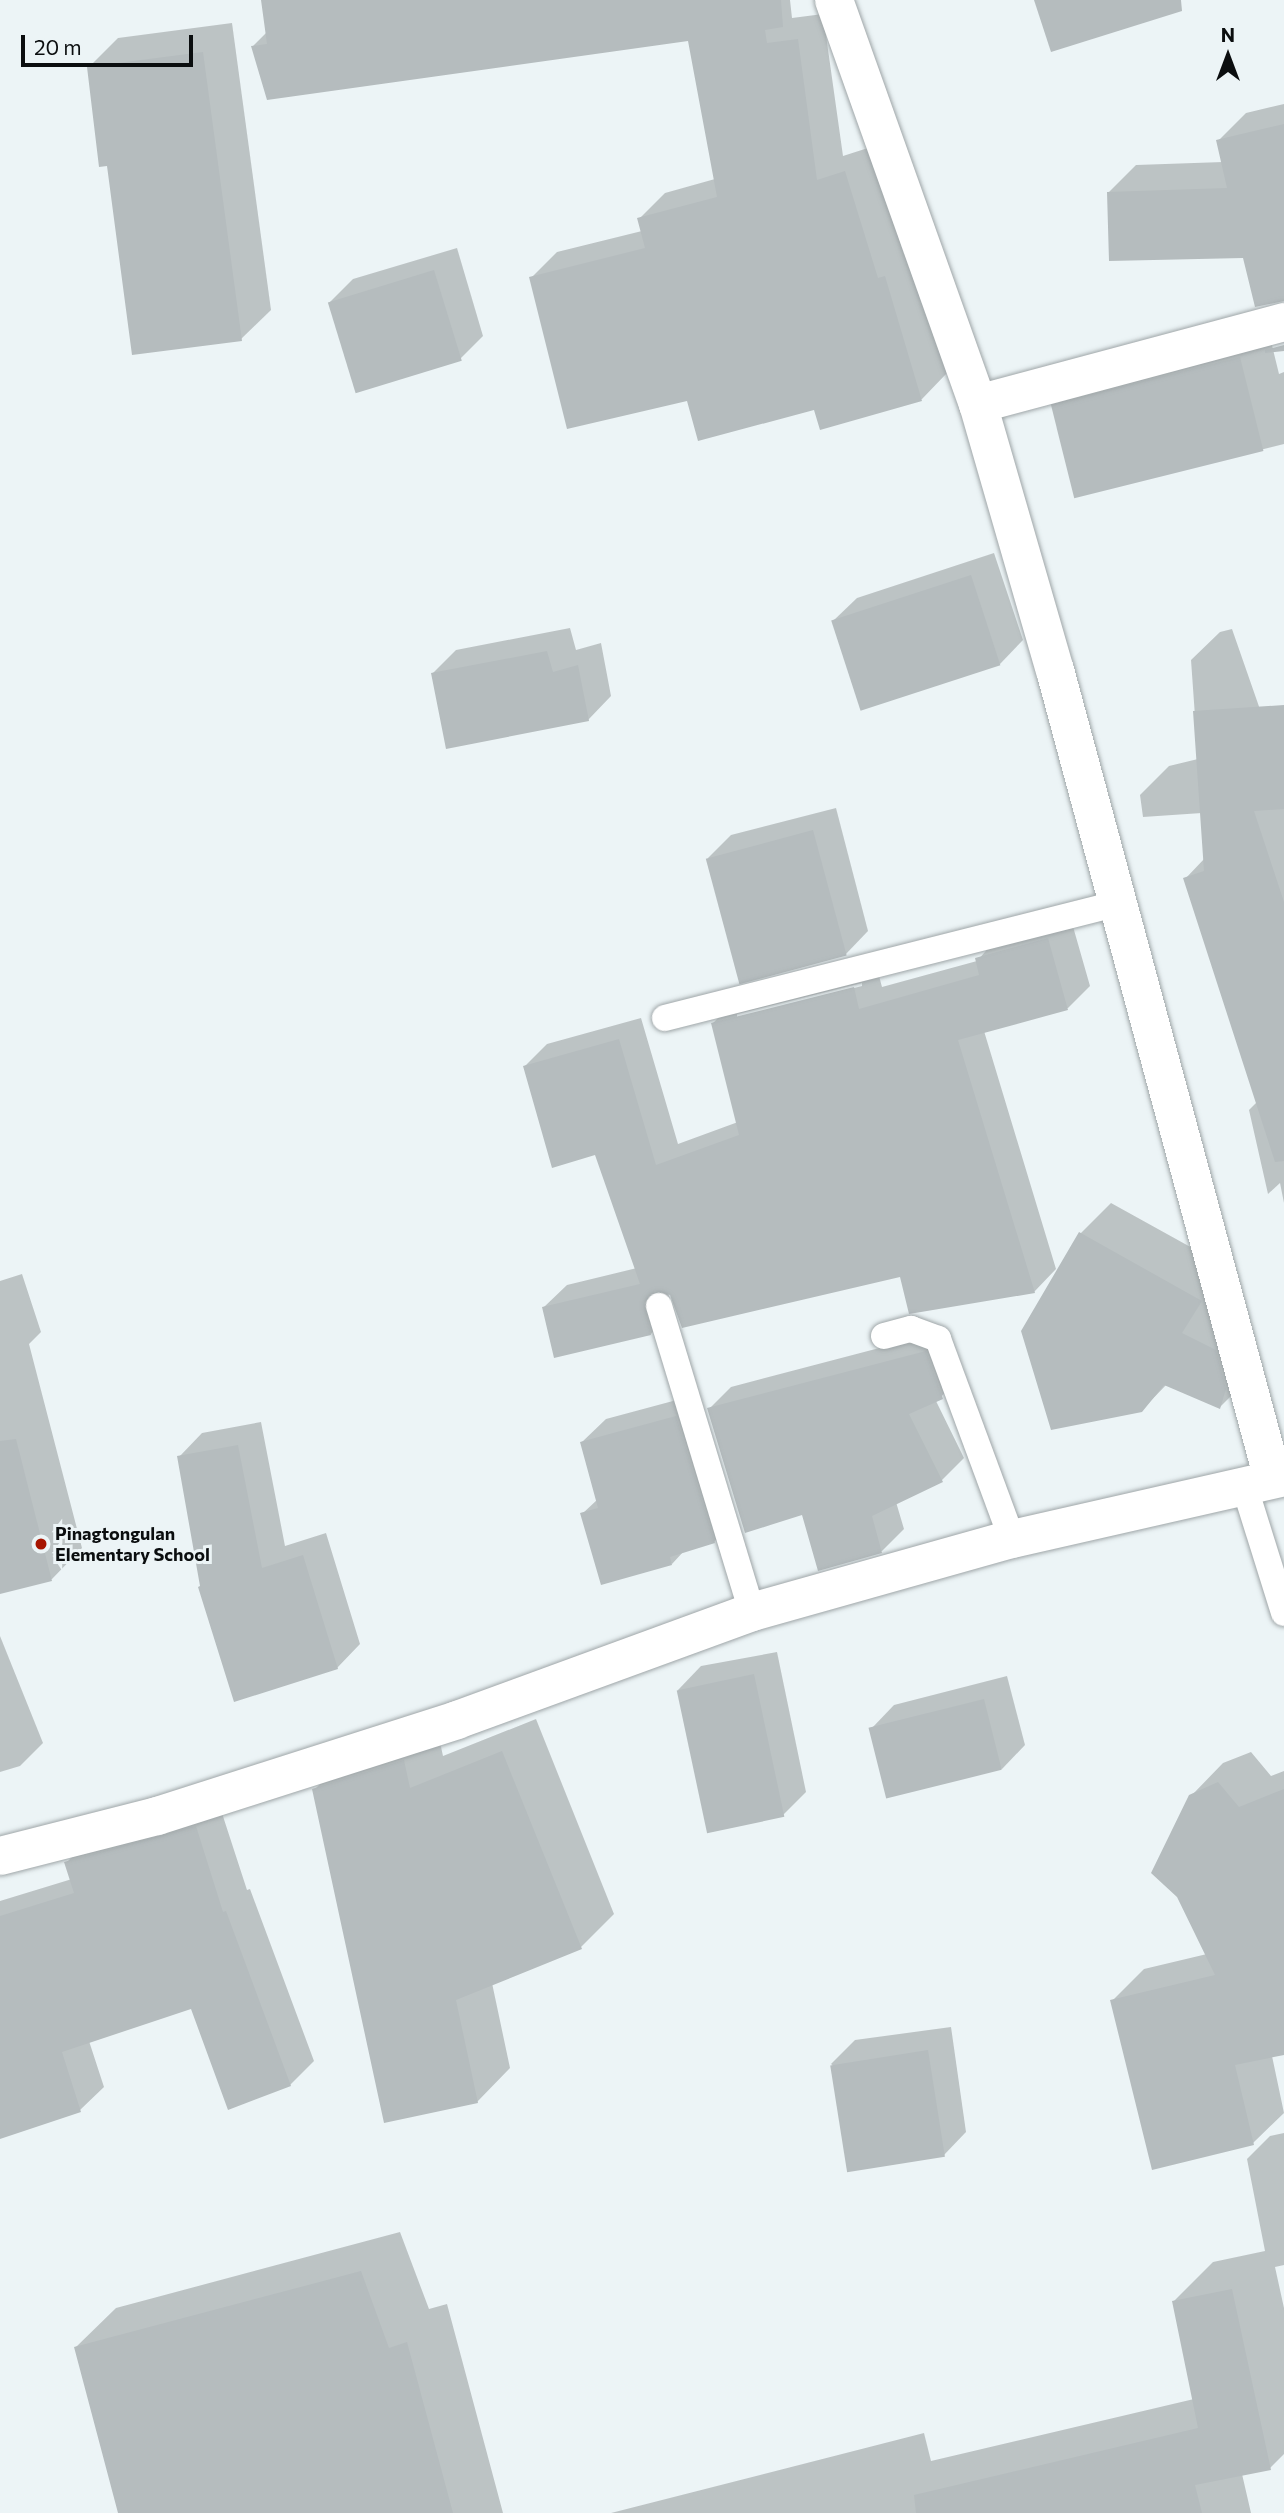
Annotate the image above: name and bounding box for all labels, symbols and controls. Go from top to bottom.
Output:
scale bar [24,21,196,65]
north arrow [1193,21,1263,91]
text: N [1221,23,1235,46]
text: 20 m [34,34,82,59]
place label: Pinagtongulan Elementary School [55,1523,210,1566]
marker: Pinagtongulan Elementary School [33,1536,49,1552]

